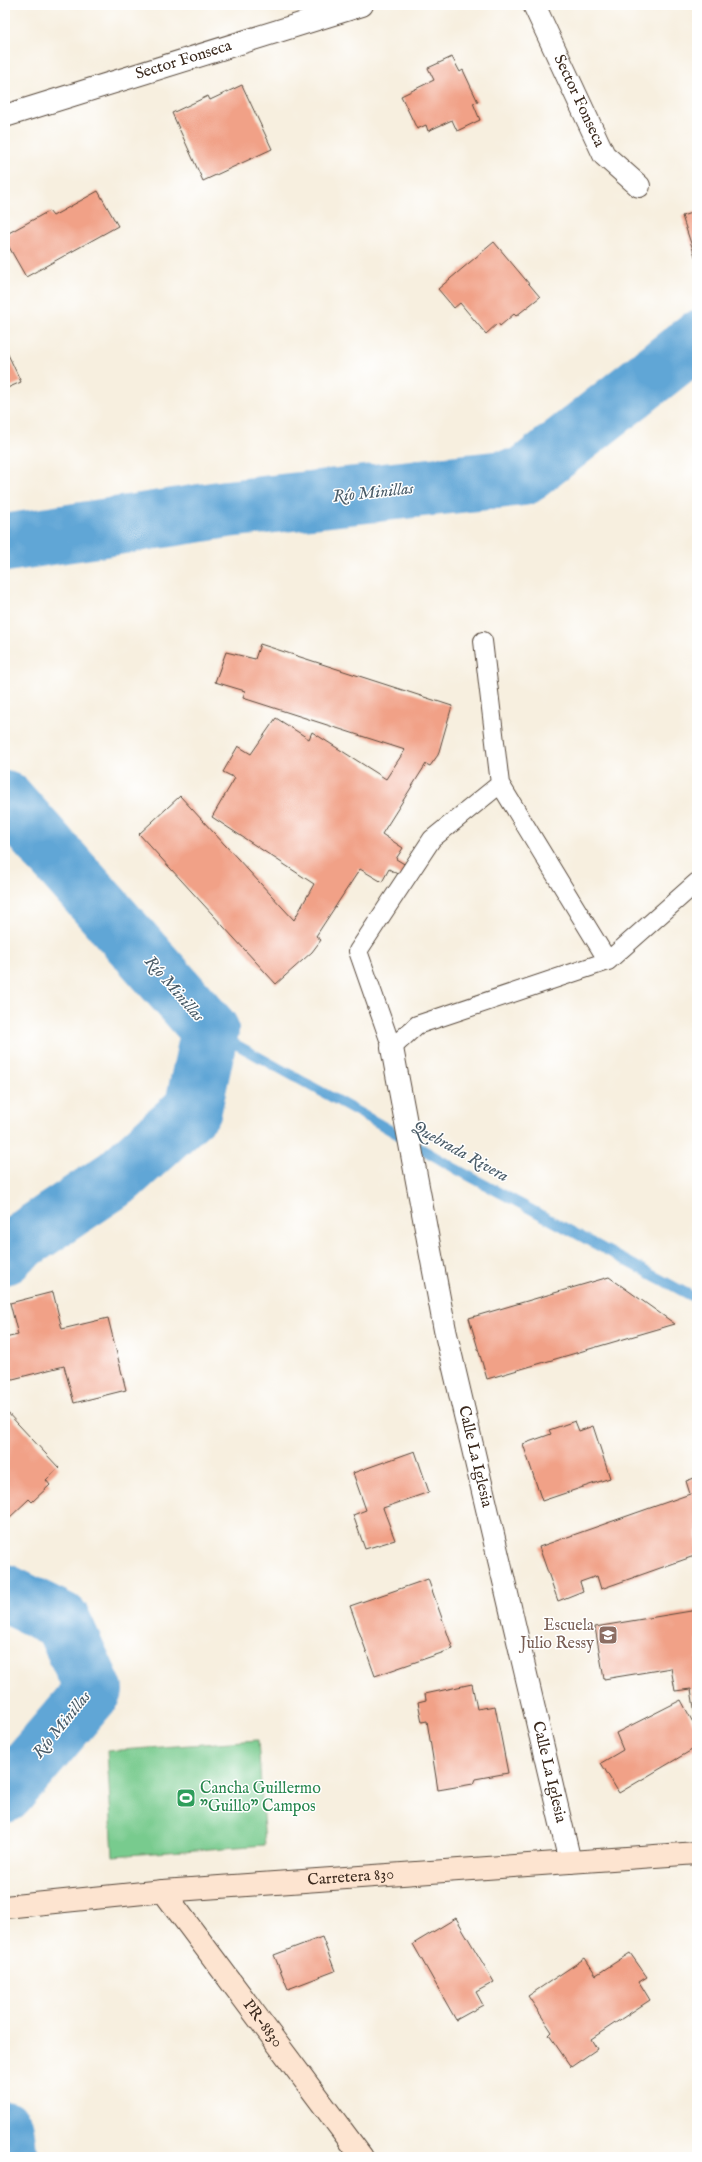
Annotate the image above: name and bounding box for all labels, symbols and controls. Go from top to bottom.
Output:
street label: Sector Fonseca [133,36,234,85]
street label: Sector Fonseca [549,52,609,151]
water label: Río Minillas [332,478,414,508]
water label: Río Minillas [140,952,209,1027]
water label: Quebrada Rivera [408,1117,512,1187]
street label: Calle La Iglesia [453,1404,496,1509]
place label: Escuela Julio Ressy [518,1616,594,1654]
school or university icon: Escuela Julio Ressy [597,1624,619,1646]
water label: Río Minillas [28,1687,96,1763]
street label: Calle La Iglesia [527,1719,570,1825]
place label: Cancha Guillermo "Guillo" Campos [200,1779,321,1817]
sports icon: Cancha Guillermo "Guillo" Campos [175,1787,197,1809]
street label: Carretera 830 [307,1865,395,1891]
street label: PR-8830 [238,1996,287,2052]

